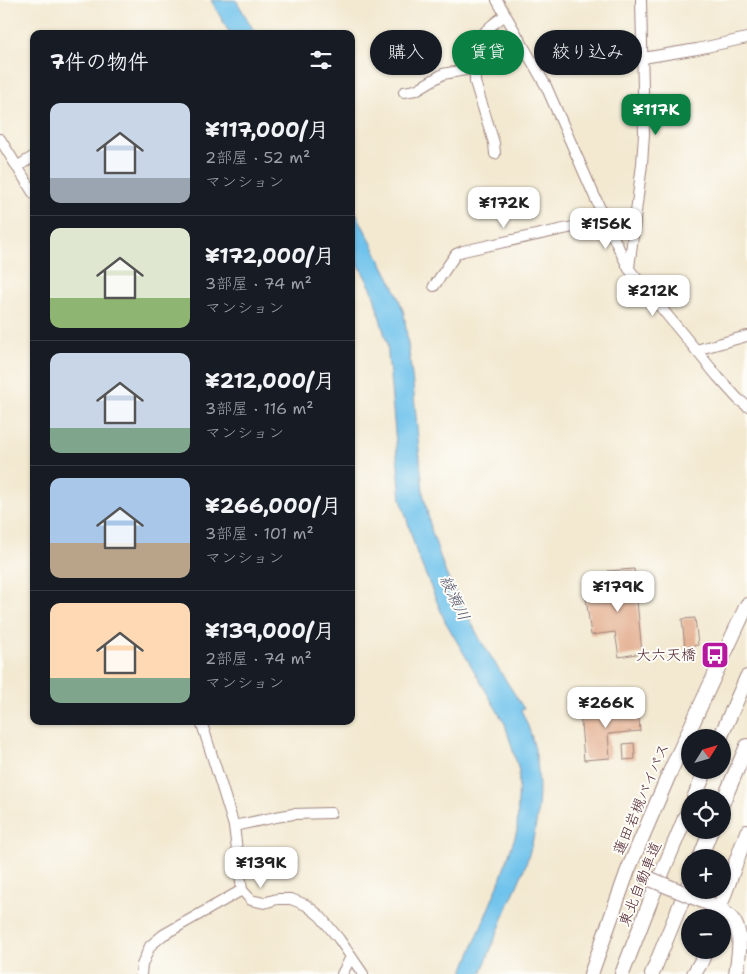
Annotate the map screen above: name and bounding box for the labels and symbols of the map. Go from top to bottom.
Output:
pin: ¥117K [621,94,691,136]
pin: ¥172K [469,186,539,229]
pin: ¥156K [571,208,641,250]
pin: ¥212K [618,274,688,317]
pin: ¥179K [583,570,653,613]
water label: 綾瀬川 [435,572,475,624]
bus stop icon: 大六天橋 [700,640,730,670]
place label: 大六天橋 [636,645,696,665]
pin: ¥266K [571,686,641,729]
north arrow [681,729,731,779]
street label: 蓮田岩槻バイパス [608,740,674,858]
street label: 東北自動車道 [614,839,666,929]
pin: ¥139K [226,846,296,889]

